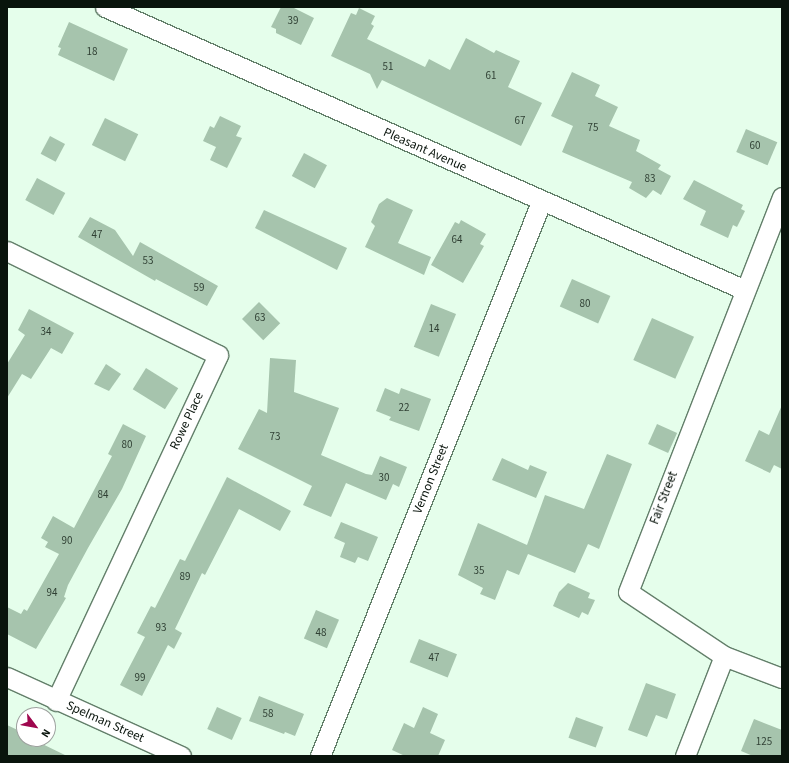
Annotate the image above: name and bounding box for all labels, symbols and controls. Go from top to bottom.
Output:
house number: 39 [288,14,298,28]
house number: 18 [87,45,97,59]
house number: 51 [383,60,393,74]
house number: 61 [486,69,496,83]
house number: 67 [515,114,525,128]
house number: 75 [588,121,598,135]
street label: Pleasant Avenue [381,125,469,175]
house number: 60 [750,139,760,153]
house number: 83 [645,172,655,186]
house number: 47 [92,228,102,242]
house number: 64 [452,233,462,247]
house number: 53 [143,254,153,268]
house number: 59 [194,281,204,295]
house number: 80 [580,297,590,311]
house number: 63 [255,311,265,325]
house number: 14 [429,322,439,336]
house number: 34 [41,325,51,339]
street label: Rowe Place [167,390,207,452]
house number: 22 [399,401,409,415]
house number: 73 [270,430,280,444]
house number: 80 [122,438,132,452]
street label: Vernon Street [410,442,452,516]
street label: Fair Street [647,469,681,527]
house number: 30 [379,471,389,485]
house number: 84 [98,488,108,502]
house number: 90 [62,534,72,548]
house number: 35 [474,564,484,578]
house number: 89 [180,570,190,584]
house number: 94 [47,586,57,600]
house number: 93 [156,621,166,635]
house number: 48 [316,626,326,640]
house number: 47 [429,651,439,665]
house number: 99 [135,671,145,685]
street label: Spelman Street [64,698,146,746]
north arrow [16,707,56,747]
house number: 58 [263,707,273,721]
text: N [37,726,54,740]
house number: 125 [756,735,772,749]

